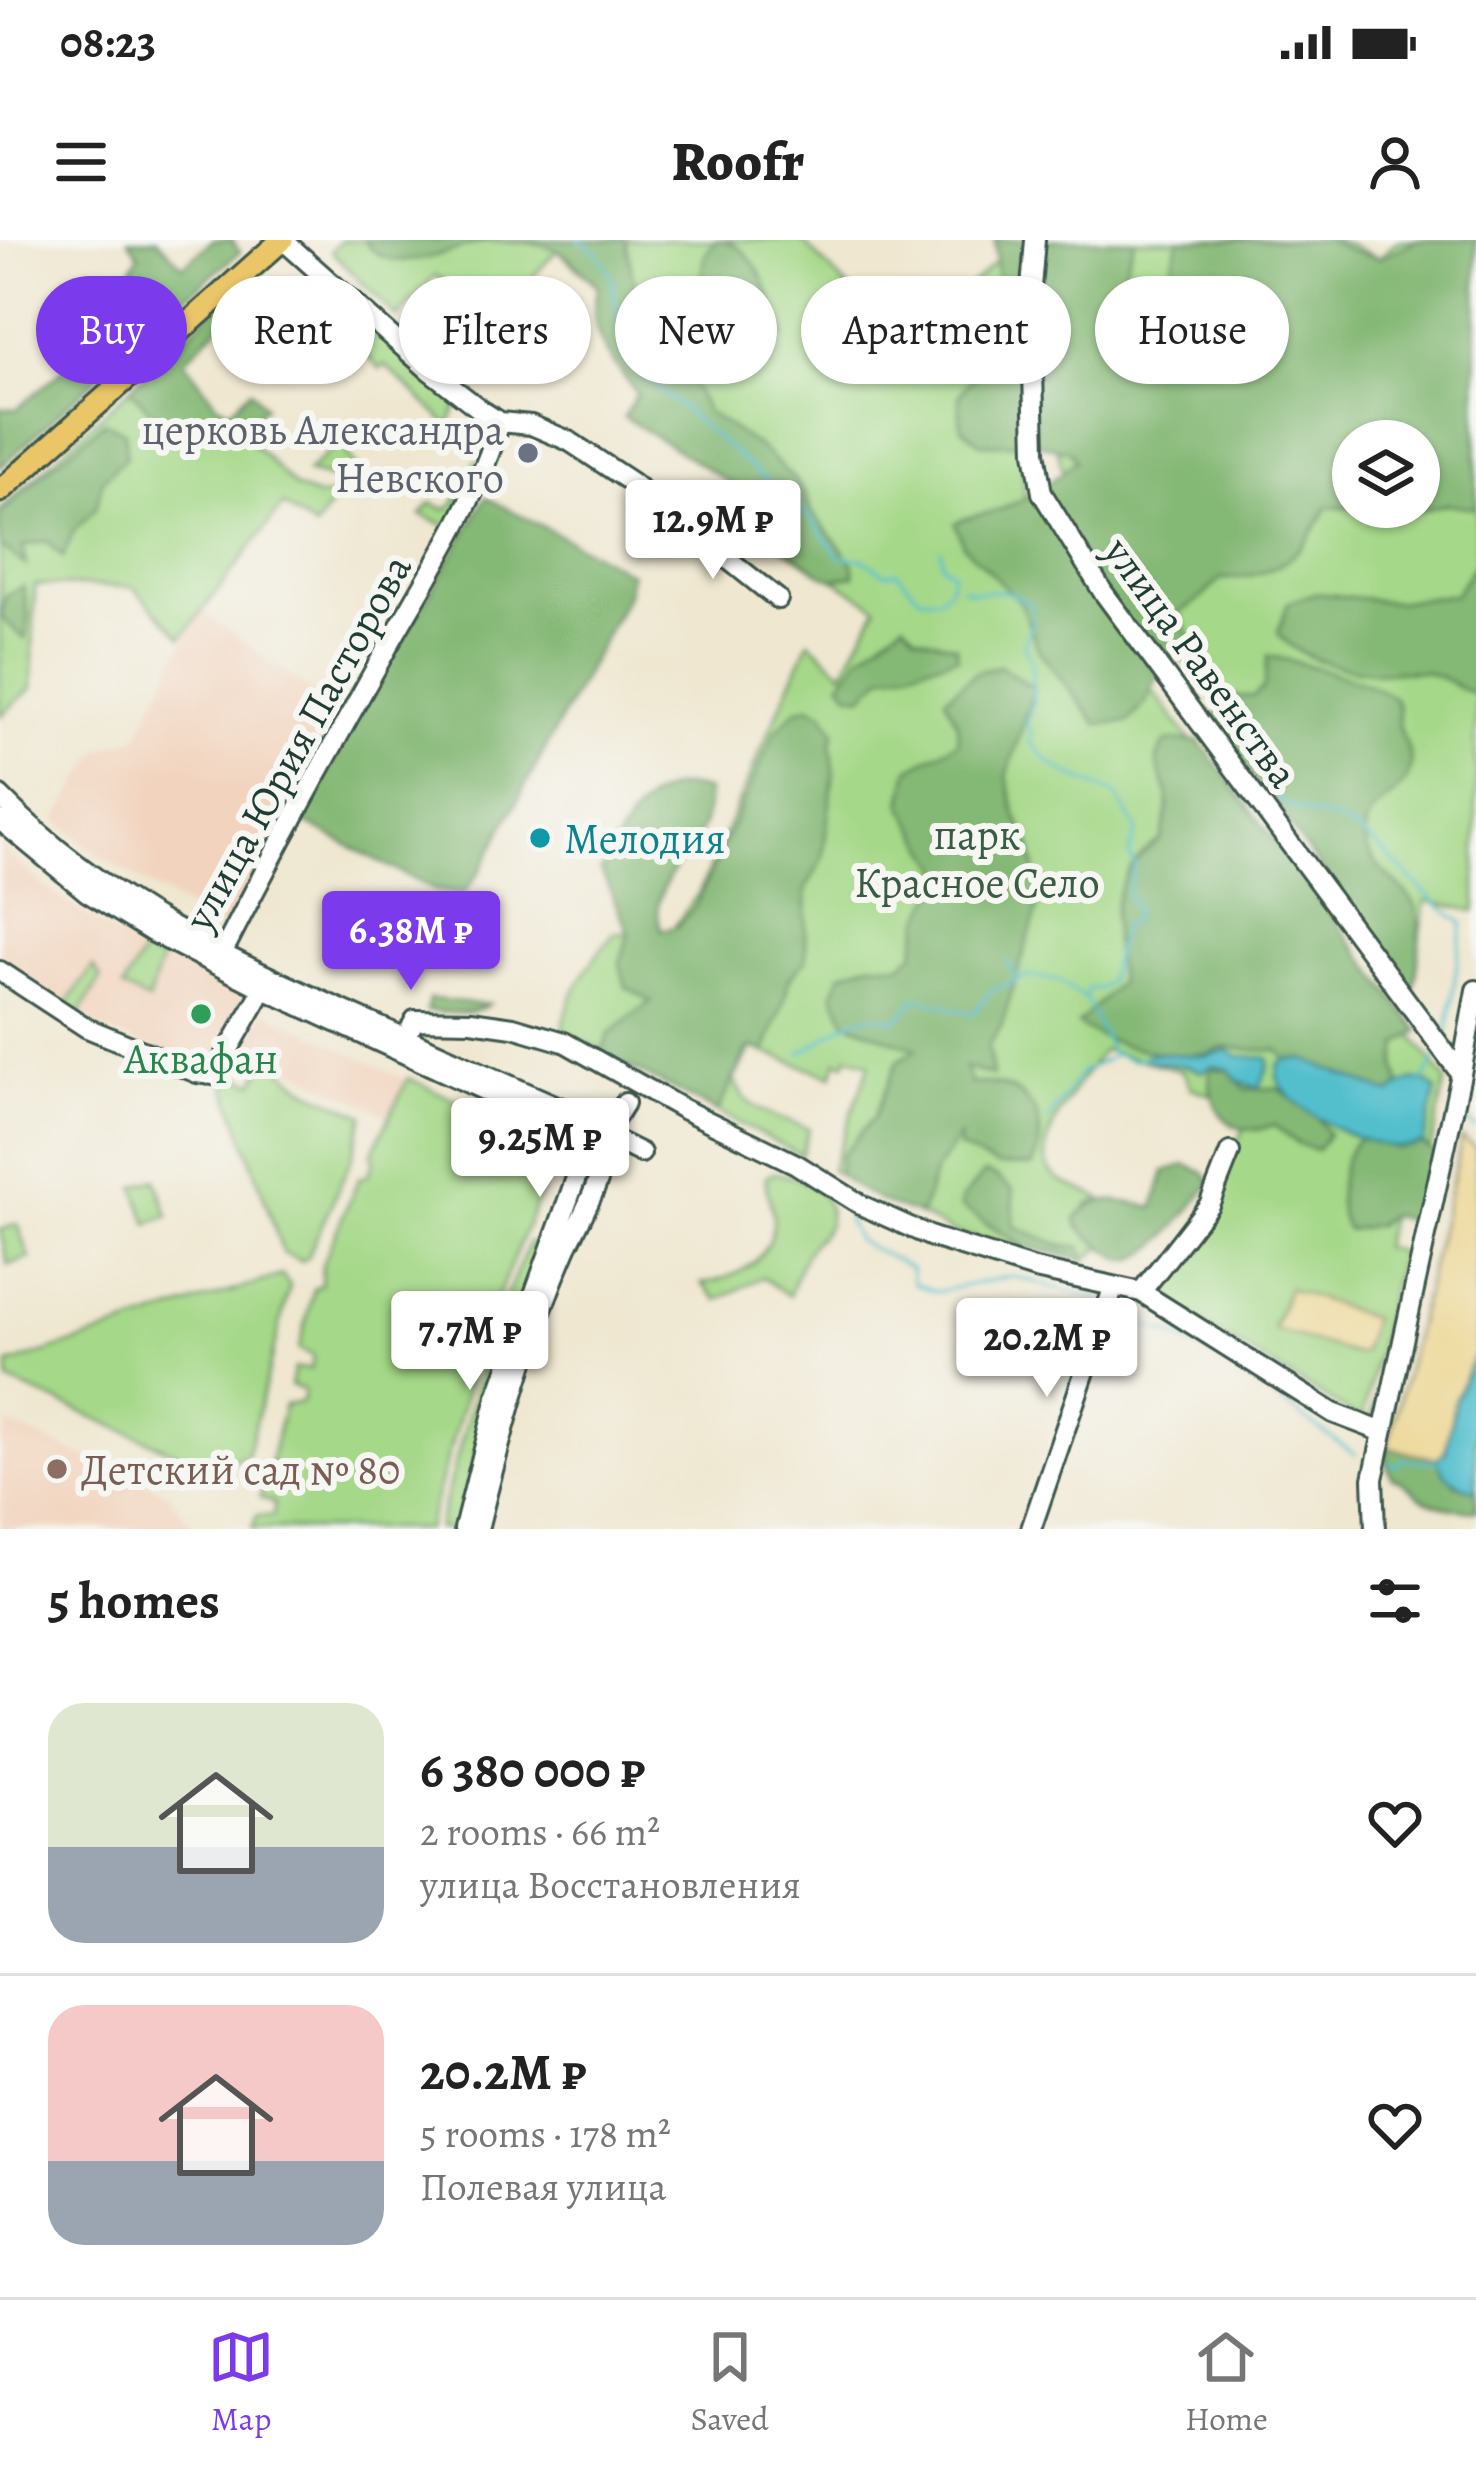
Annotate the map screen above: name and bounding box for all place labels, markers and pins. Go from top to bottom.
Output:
place label: церковь Александра Невского [141,401,505,506]
marker: церковь Александра Невского [515,440,541,466]
pin: 12.9M ₽ [602,480,824,582]
place label: Мелодия [564,810,726,867]
marker: Мелодия [527,825,553,851]
pin: 6.38M ₽ [300,891,522,993]
marker: Аквафан [188,1001,214,1027]
place label: Аквафан [123,1030,278,1087]
pin: 9.25M ₽ [429,1098,651,1200]
pin: 7.7M ₽ [372,1291,568,1393]
pin: 20.2M ₽ [936,1298,1158,1400]
place label: Детский сад № 80 [81,1441,400,1498]
marker: Детский сад № 80 [44,1456,70,1482]

